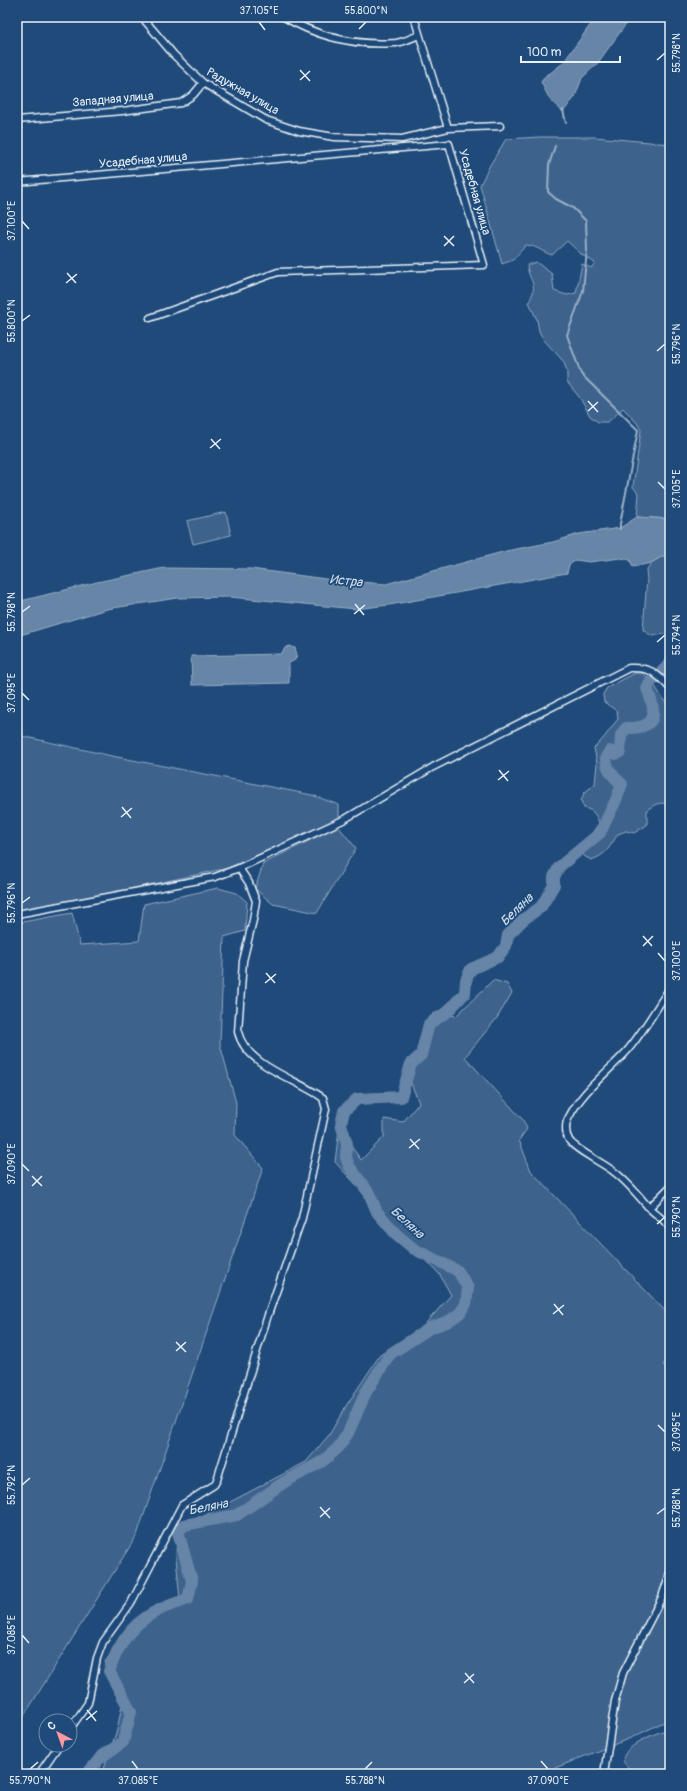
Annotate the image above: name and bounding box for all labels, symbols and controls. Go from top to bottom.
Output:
text: 37.105°E [240,5,278,17]
text: 55.800°N [345,5,388,17]
text: 55.798°N [671,33,683,73]
scale bar [521,38,620,64]
text: 100 m [527,45,562,60]
street label: Радужная улица [204,65,282,118]
street label: Западная улица [72,88,155,111]
street label: Усадебная улица [455,147,494,237]
street label: Усадебная улица [98,149,188,172]
text: 37.100°E [6,201,18,241]
text: 55.800°N [6,299,18,342]
text: 55.796°N [671,324,683,364]
text: 37.105°E [671,470,683,508]
water label: Истра [329,571,364,591]
text: 55.798°N [6,592,18,632]
text: 55.794°N [671,615,683,655]
text: 37.095°E [6,673,18,713]
text: 55.796°N [6,883,18,923]
water label: Беляна [497,890,537,929]
text: 37.100°E [671,941,683,981]
text: 37.090°E [6,1143,18,1185]
text: 55.790°N [671,1196,683,1238]
water label: Беляна [387,1203,428,1243]
text: 37.095°E [671,1412,683,1452]
text: 55.792°N [6,1465,18,1505]
text: 55.788°N [671,1488,683,1528]
water label: Беляна [187,1495,230,1519]
text: 37.085°E [6,1615,18,1655]
north arrow [38,1713,78,1753]
text: С [45,1719,59,1733]
text: 55.790°N [9,1775,51,1787]
text: 37.085°E [118,1775,158,1787]
text: 55.788°N [345,1775,385,1787]
text: 37.090°E [527,1775,569,1787]

